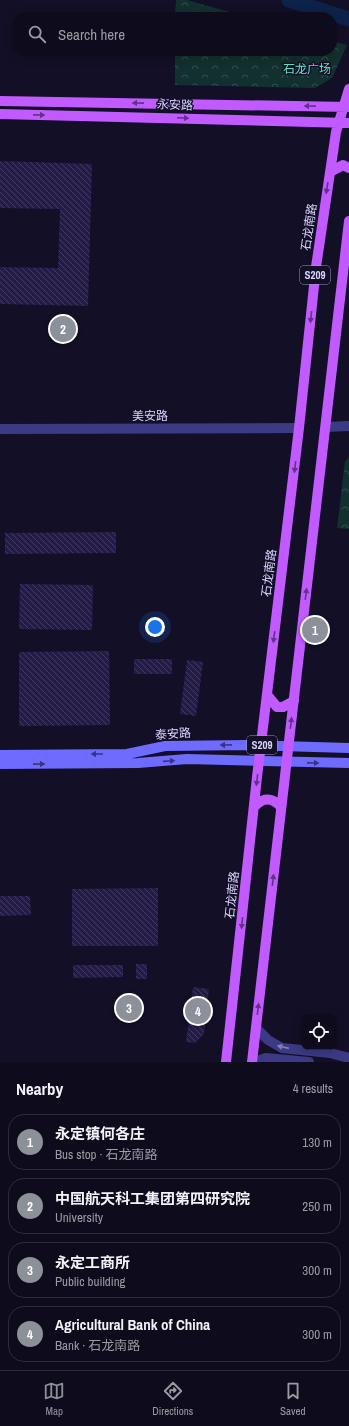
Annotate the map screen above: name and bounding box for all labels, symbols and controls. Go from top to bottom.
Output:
search box [12,12,337,56]
icon: search [26,23,48,45]
text: Search here [58,24,125,45]
park label: 石龙广场 [283,61,331,77]
street label: 永安路 [157,96,193,114]
one-way arrow [131,100,144,106]
one-way arrow [303,103,316,109]
one-way arrow [33,112,46,118]
one-way arrow [177,115,190,121]
one-way arrow [324,182,330,194]
street label: 石龙南路 [298,202,320,252]
road number: S209 [300,266,330,284]
one-way arrow [307,311,314,323]
pin: 2 [50,314,76,344]
street label: 美安路 [132,408,168,424]
one-way arrow [292,460,298,473]
street label: 石龙南路 [258,548,280,598]
one-way arrow [303,588,309,600]
pin: 1 [302,615,328,645]
your location [145,617,165,637]
one-way arrow [271,631,278,643]
one-way arrow [288,717,294,729]
street label: 泰安路 [154,725,192,743]
road number: S209 [247,736,277,754]
one-way arrow [219,742,232,748]
one-way arrow [90,751,103,757]
one-way arrow [163,757,175,764]
one-way arrow [307,759,319,766]
one-way arrow [33,761,46,767]
one-way arrow [254,774,260,786]
street label: 石龙南路 [222,870,242,920]
one-way arrow [270,874,276,886]
one-way arrow [238,917,245,929]
pin: 3 [116,993,142,1023]
pin: 4 [185,996,211,1026]
one-way arrow [255,1003,261,1015]
map controls [301,1014,337,1050]
button: locate [301,1014,337,1050]
one-way arrow [277,1044,289,1050]
text: Nearby [16,1077,63,1100]
text: 4 results [293,1080,333,1097]
text: 永定镇何各庄 [55,1123,145,1144]
text: 1 [27,1134,33,1151]
text: 130 m [302,1134,332,1151]
text: Bus stop · 石龙南路 [55,1146,157,1163]
text: 中国航天科工集团第四研究院 [55,1188,250,1209]
text: 2 [27,1198,33,1215]
text: 250 m [302,1198,332,1215]
text: University [55,1209,103,1226]
text: 永定工商所 [55,1252,130,1273]
text: 3 [27,1262,33,1279]
text: 300 m [302,1262,332,1279]
text: Public building [55,1273,126,1290]
text: Agricultural Bank of China [55,1314,210,1335]
text: 4 [27,1326,33,1343]
text: 300 m [302,1326,332,1343]
text: Bank · 石龙南路 [55,1337,140,1354]
tab: Map [43,1380,65,1418]
tab: Directions [152,1380,193,1418]
tab: Saved [280,1380,306,1418]

